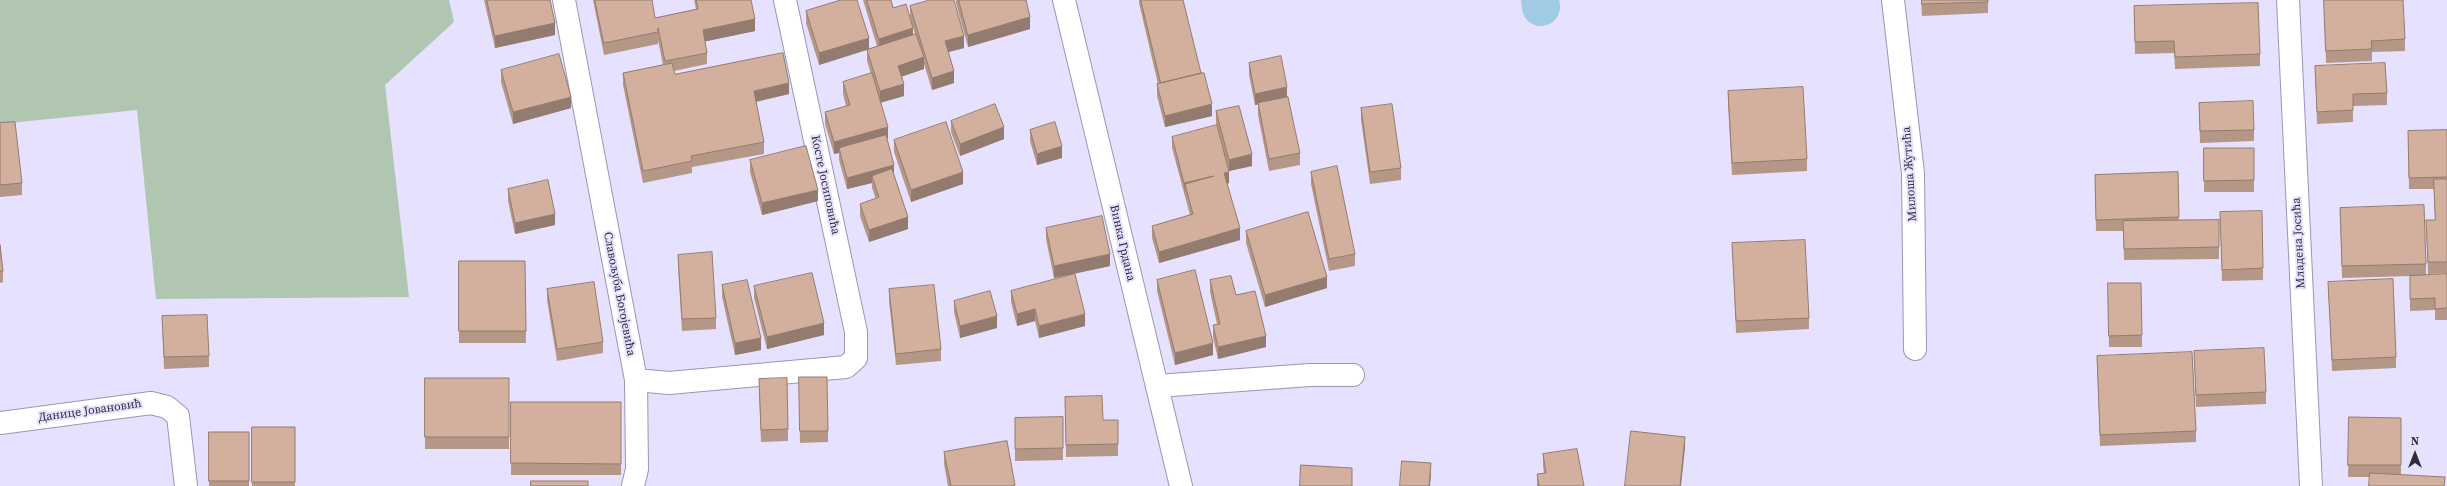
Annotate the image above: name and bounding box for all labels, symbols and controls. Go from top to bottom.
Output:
street label: Милоша Жутића [1900,126,1920,222]
street label: Косте Јосиповића [807,134,843,236]
street label: Младена Јосића [2289,197,2309,289]
street label: Винка Грдана [1106,203,1138,283]
street label: Славољуба Богојевића [600,231,638,357]
street label: Данице Јовановић [37,397,143,425]
north arrow [2395,434,2435,474]
text: N [2411,434,2419,449]

